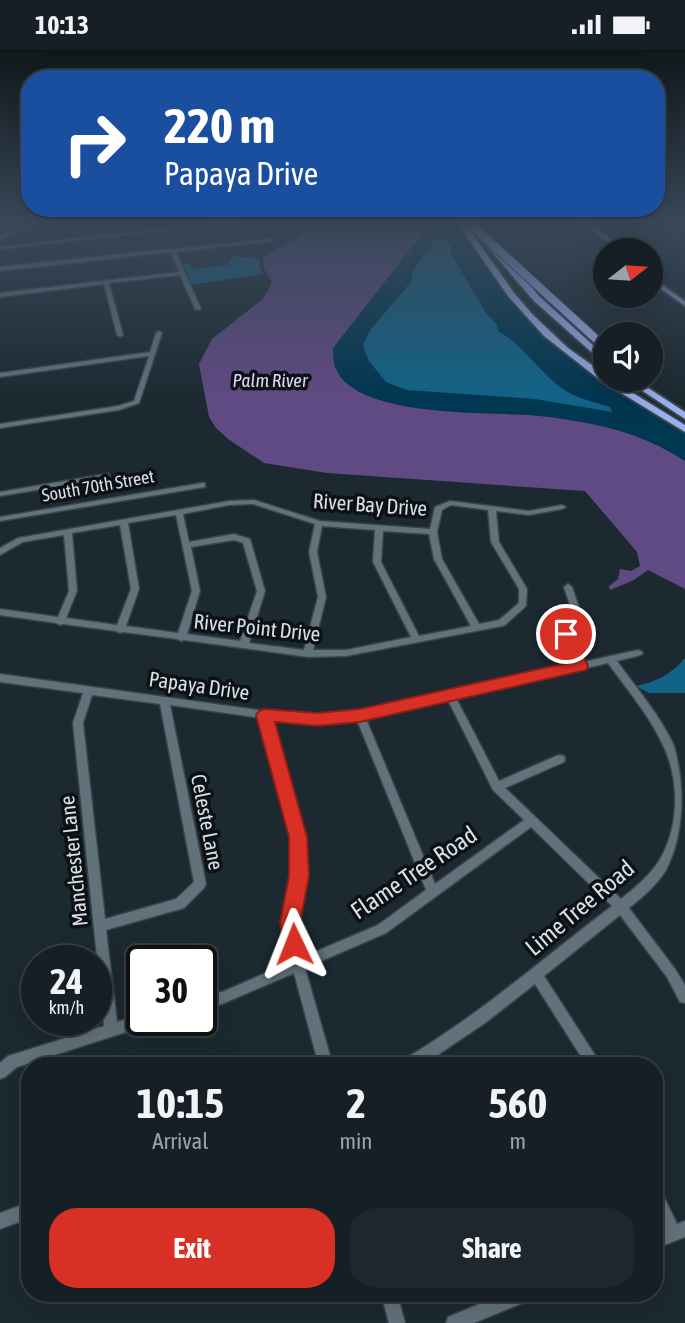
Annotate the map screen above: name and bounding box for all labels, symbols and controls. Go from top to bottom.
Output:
text: 10:13 [35,10,89,40]
text: 220 m [164,97,275,153]
icon: right [49,98,140,189]
text: Papaya Drive [164,155,318,192]
north arrow [593,238,663,308]
map controls [593,238,663,392]
button: sound [593,322,663,392]
water label: Palm River [232,369,309,391]
street label: South 70th Street [40,465,156,506]
street label: River Bay Drive [312,488,428,520]
pin [536,604,596,664]
street label: River Point Drive [193,608,322,646]
icon: arrive [547,615,585,653]
street label: Papaya Drive [147,666,251,704]
street label: Celeste Lane [187,772,229,872]
street label: Manchester Lane [54,795,92,927]
street label: Flame Tree Road [346,821,482,924]
street label: Lime Tree Road [520,854,639,961]
position arrow [257,907,331,981]
speed limit sign: 30 [126,945,217,1036]
text: 24 [50,961,83,1001]
text: km/h [49,997,84,1018]
text: 10:15 [137,1079,224,1127]
text: 2 [346,1079,366,1127]
text: 560 [488,1079,547,1127]
text: Arrival [152,1128,208,1154]
text: min [340,1128,373,1154]
text: m [509,1128,526,1154]
button: Exit [49,1208,335,1288]
button: Share [349,1208,635,1288]

